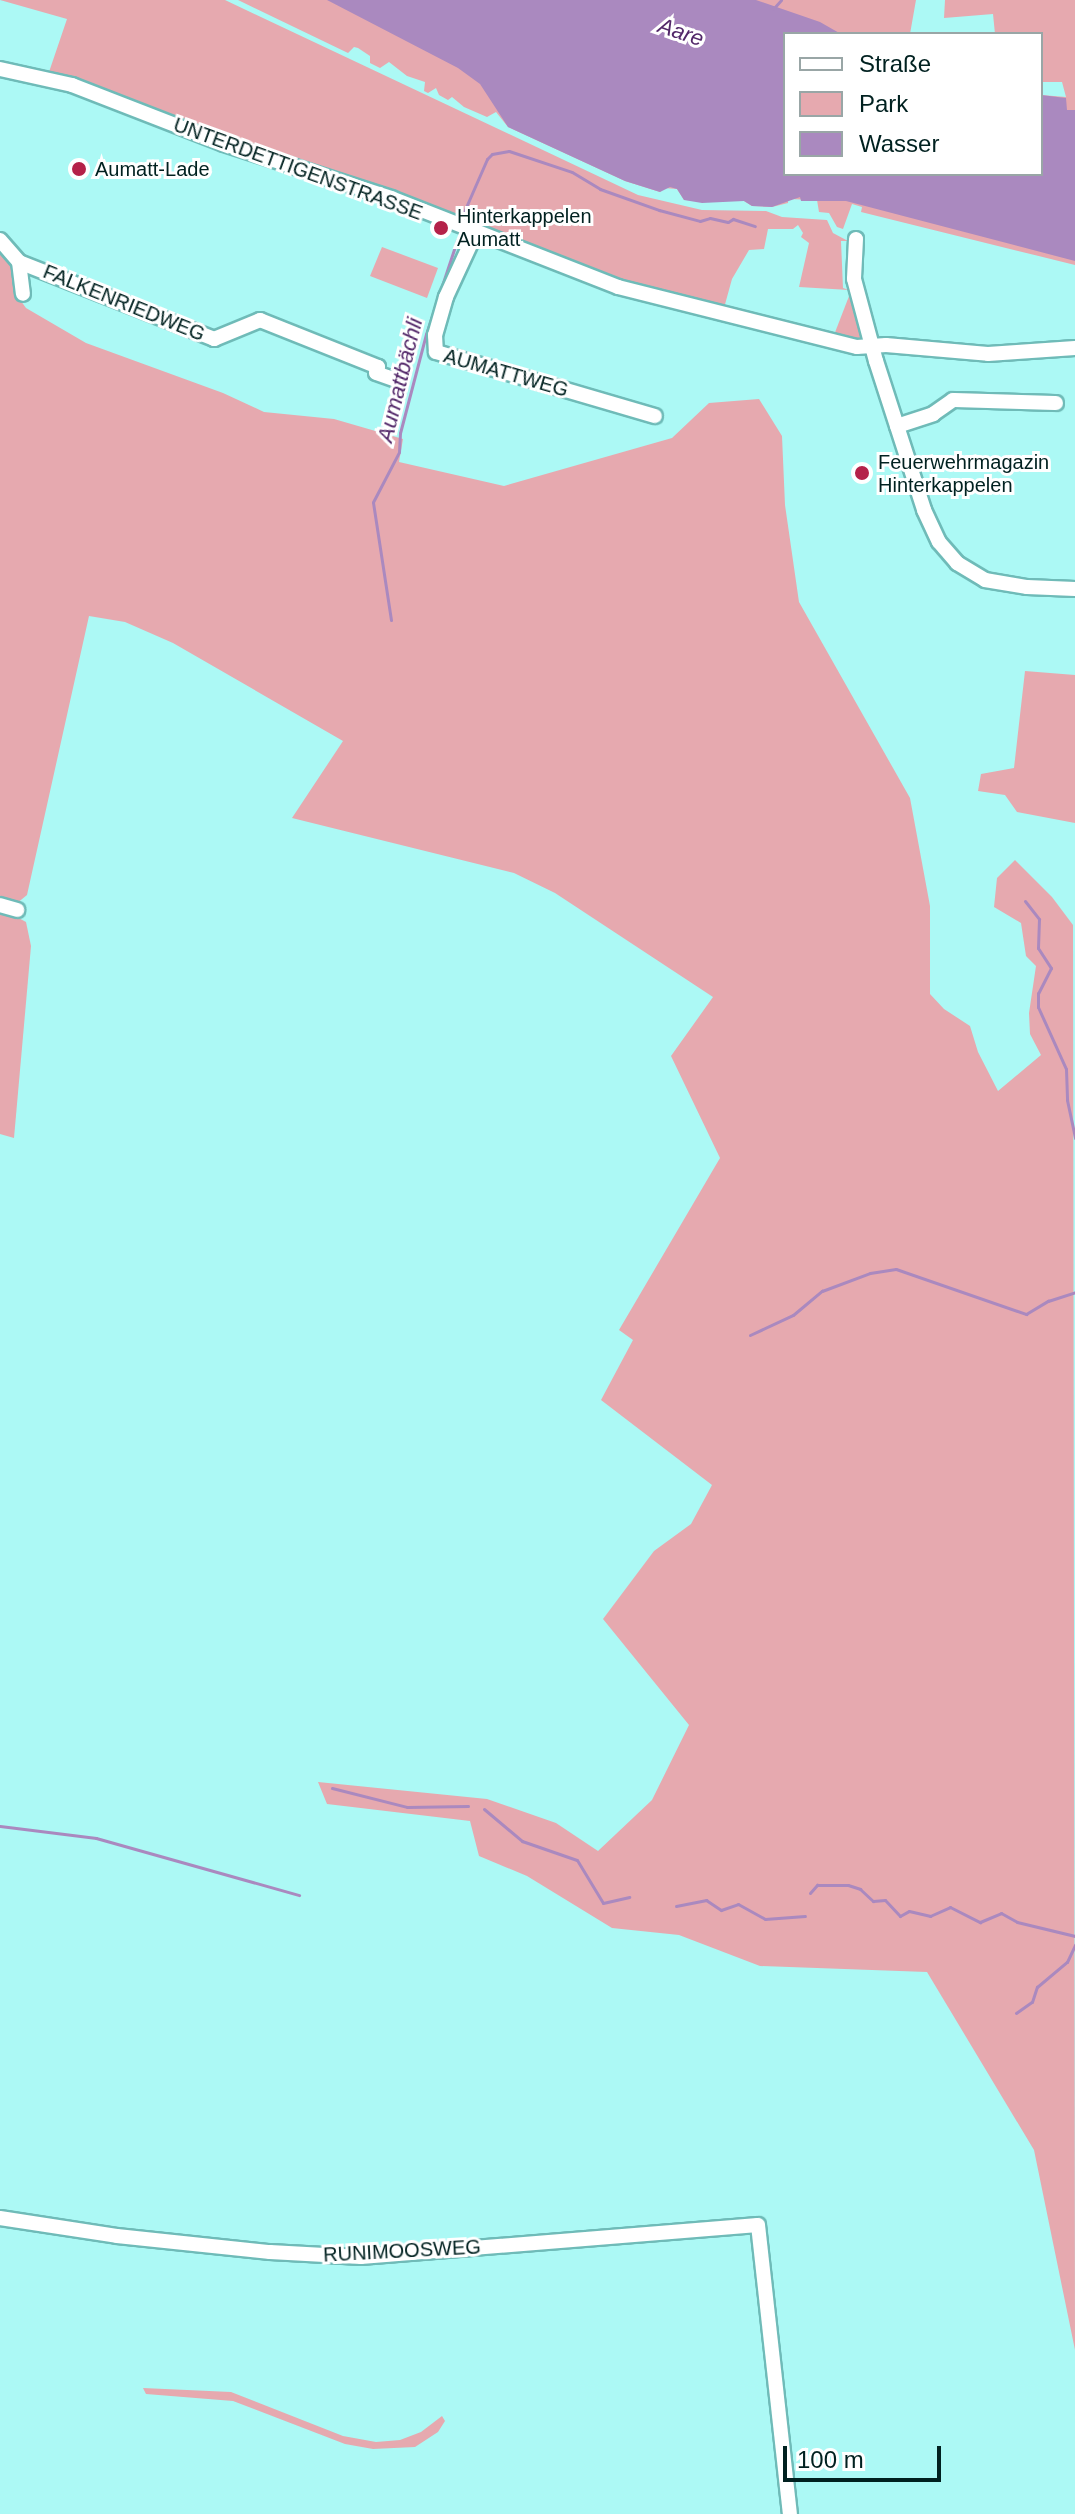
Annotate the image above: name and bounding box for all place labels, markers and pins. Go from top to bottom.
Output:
place label: Aumatt-Lade [95,157,210,181]
marker: Aumatt-Lade [70,160,88,178]
place label: Hinterkappelen Aumatt [457,204,592,251]
marker: Hinterkappelen Aumatt [432,219,450,237]
place label: Feuerwehrmagazin Hinterkappelen [878,450,1049,497]
marker: Feuerwehrmagazin Hinterkappelen [853,464,871,482]

